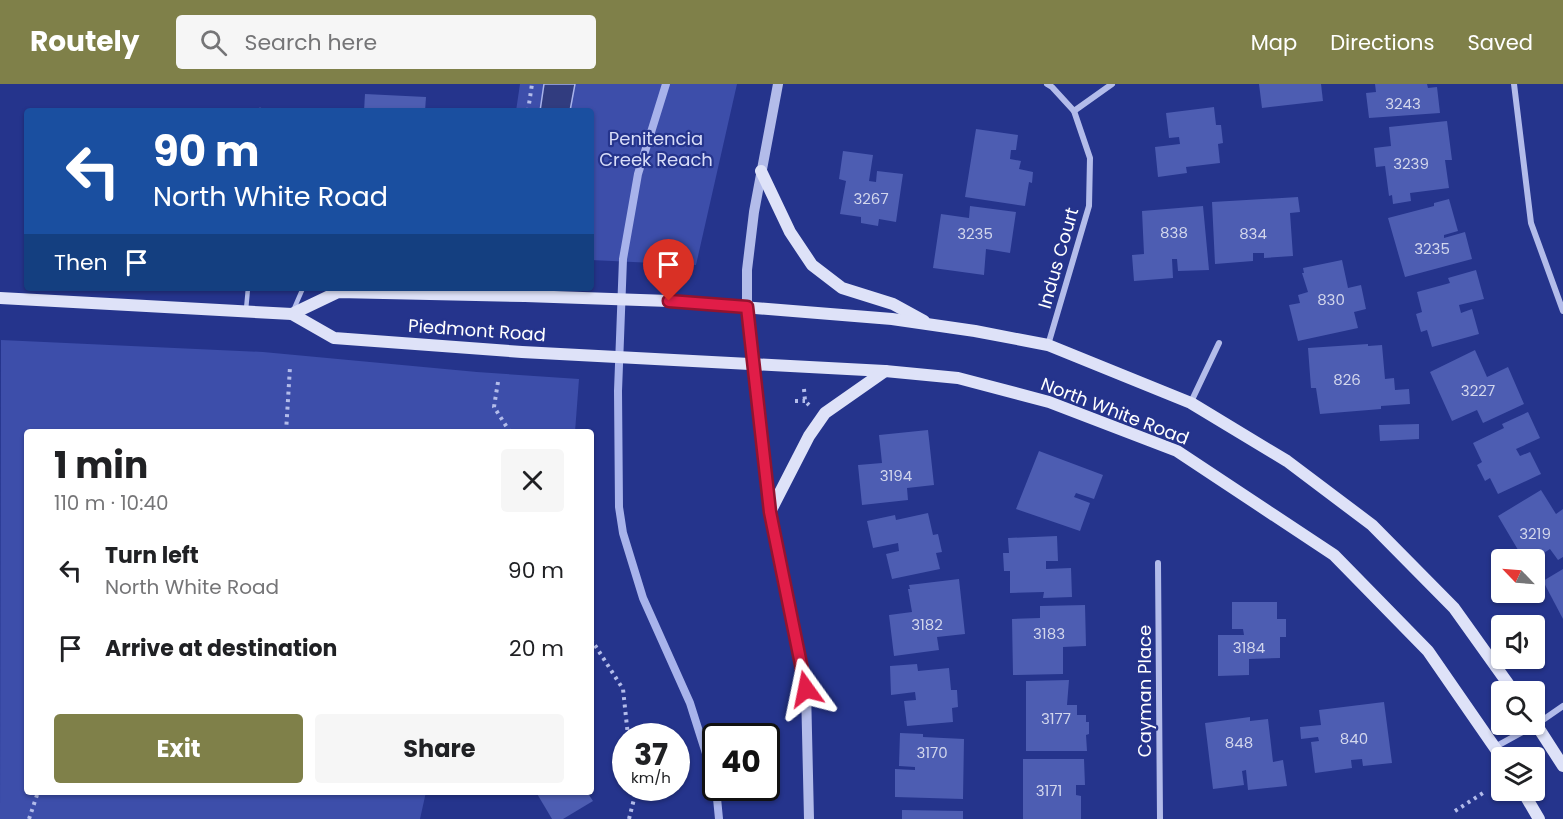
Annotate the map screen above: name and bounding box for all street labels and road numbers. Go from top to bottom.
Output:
street label: Indus Court [1032,205,1084,311]
street label: Piedmont Road [407,313,547,347]
street label: North White Road [1037,371,1193,451]
street label: Cayman Place [1132,625,1157,757]

